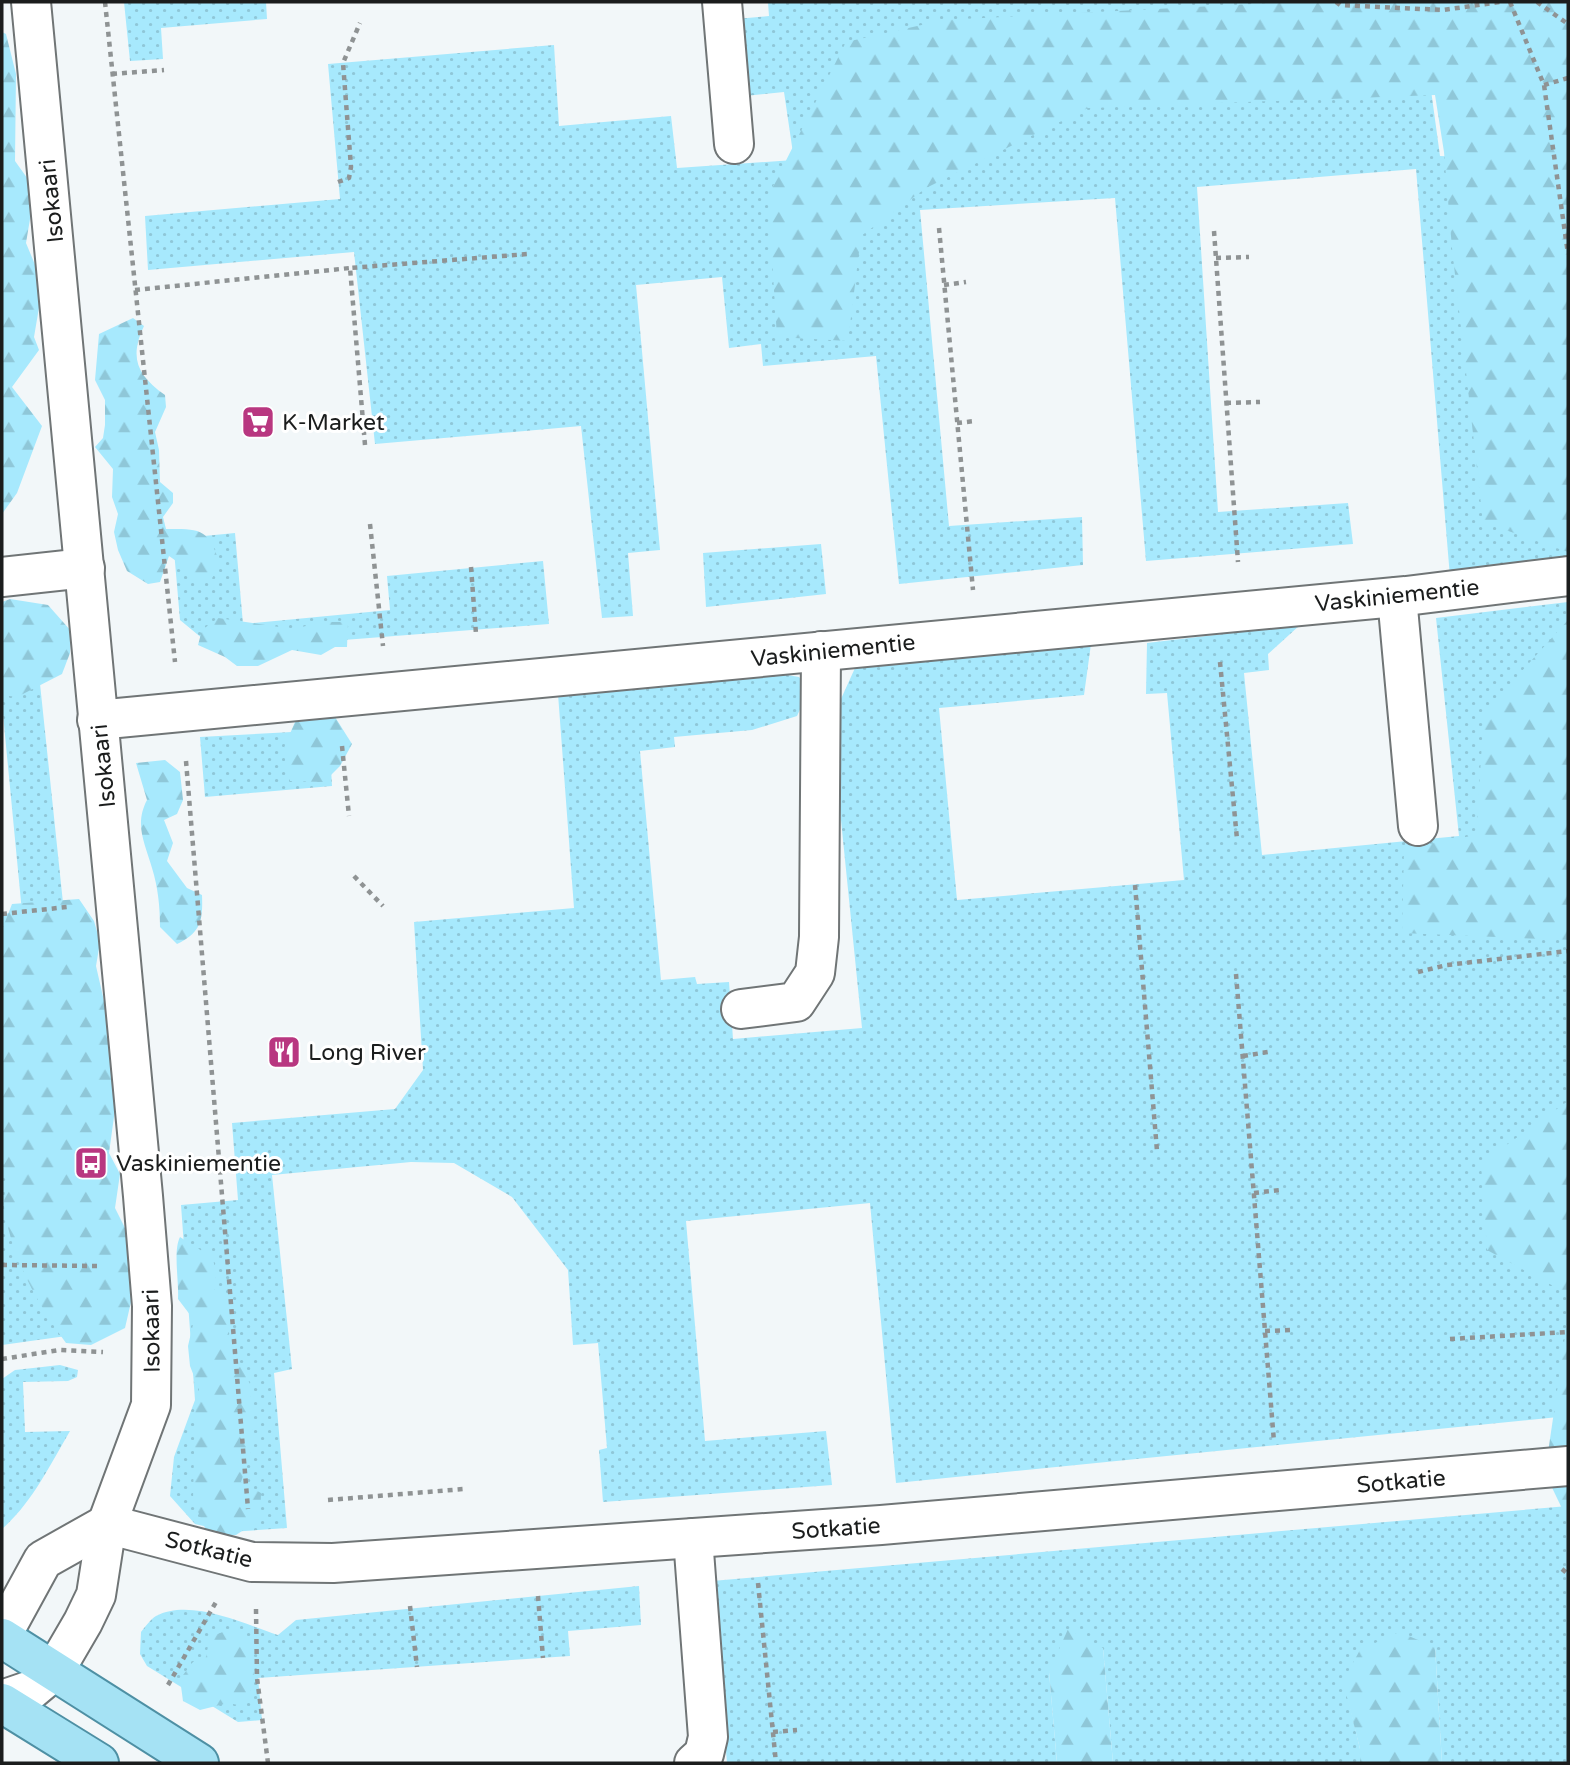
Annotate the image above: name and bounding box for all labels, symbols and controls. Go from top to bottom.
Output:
street label: Isokaari [34,158,70,244]
supermarket icon: K-Market [239,403,277,441]
place label: K-Market [282,409,385,437]
street label: Vaskiniementie [1314,573,1481,619]
street label: Vaskiniementie [750,628,917,674]
street label: Isokaari [86,723,122,809]
restaurant icon: Long River [265,1033,303,1071]
place label: Long River [308,1039,426,1067]
bus stop icon: Vaskiniementie [72,1144,110,1182]
place label: Vaskiniementie [116,1150,281,1178]
street label: Isokaari [137,1289,167,1373]
street label: Sotkatie [1355,1464,1447,1500]
street label: Sotkatie [791,1512,882,1546]
street label: Sotkatie [162,1526,255,1574]

